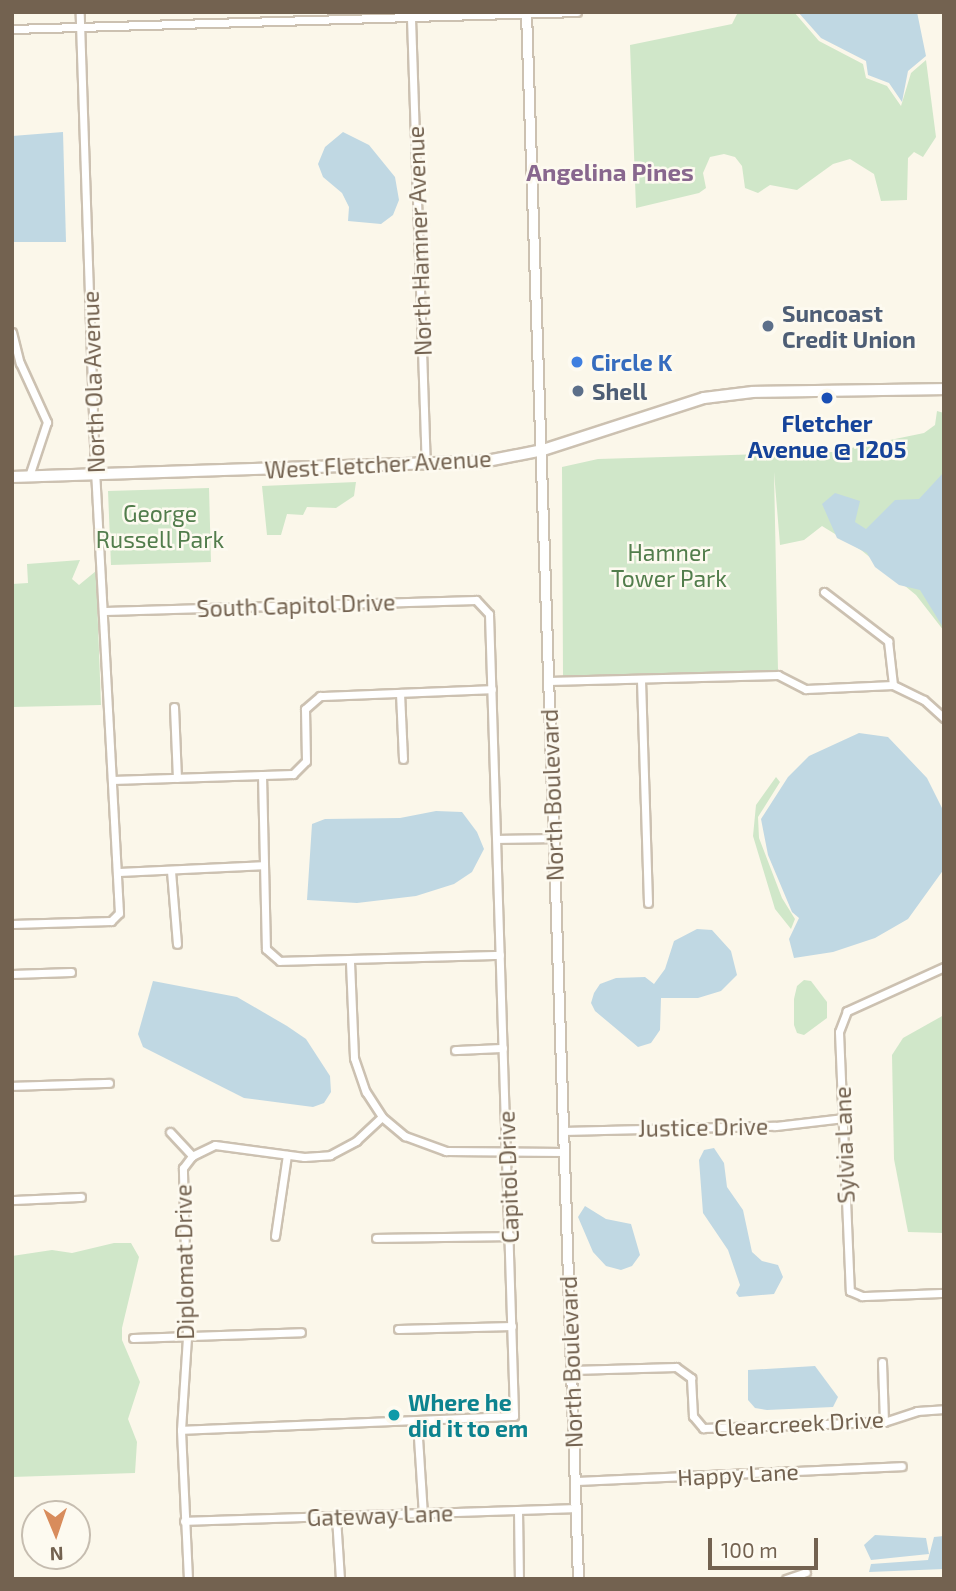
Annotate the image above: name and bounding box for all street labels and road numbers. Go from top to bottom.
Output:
street label: North Hamner Avenue [401,125,437,357]
street label: North Ola Avenue [76,290,110,474]
street label: West Fletcher Avenue [263,444,493,484]
street label: South Capitol Drive [196,588,396,622]
street label: North Boulevard [535,708,569,882]
street label: Sylvia Lane [828,1086,860,1204]
street label: Capitol Drive [492,1110,524,1244]
street label: Justice Drive [638,1112,768,1142]
street label: Diplomat Drive [169,1184,199,1340]
street label: North Boulevard [554,1275,588,1449]
street label: Clearcreek Drive [713,1405,885,1441]
street label: Happy Lane [676,1457,800,1491]
street label: Gateway Lane [306,1499,454,1531]

